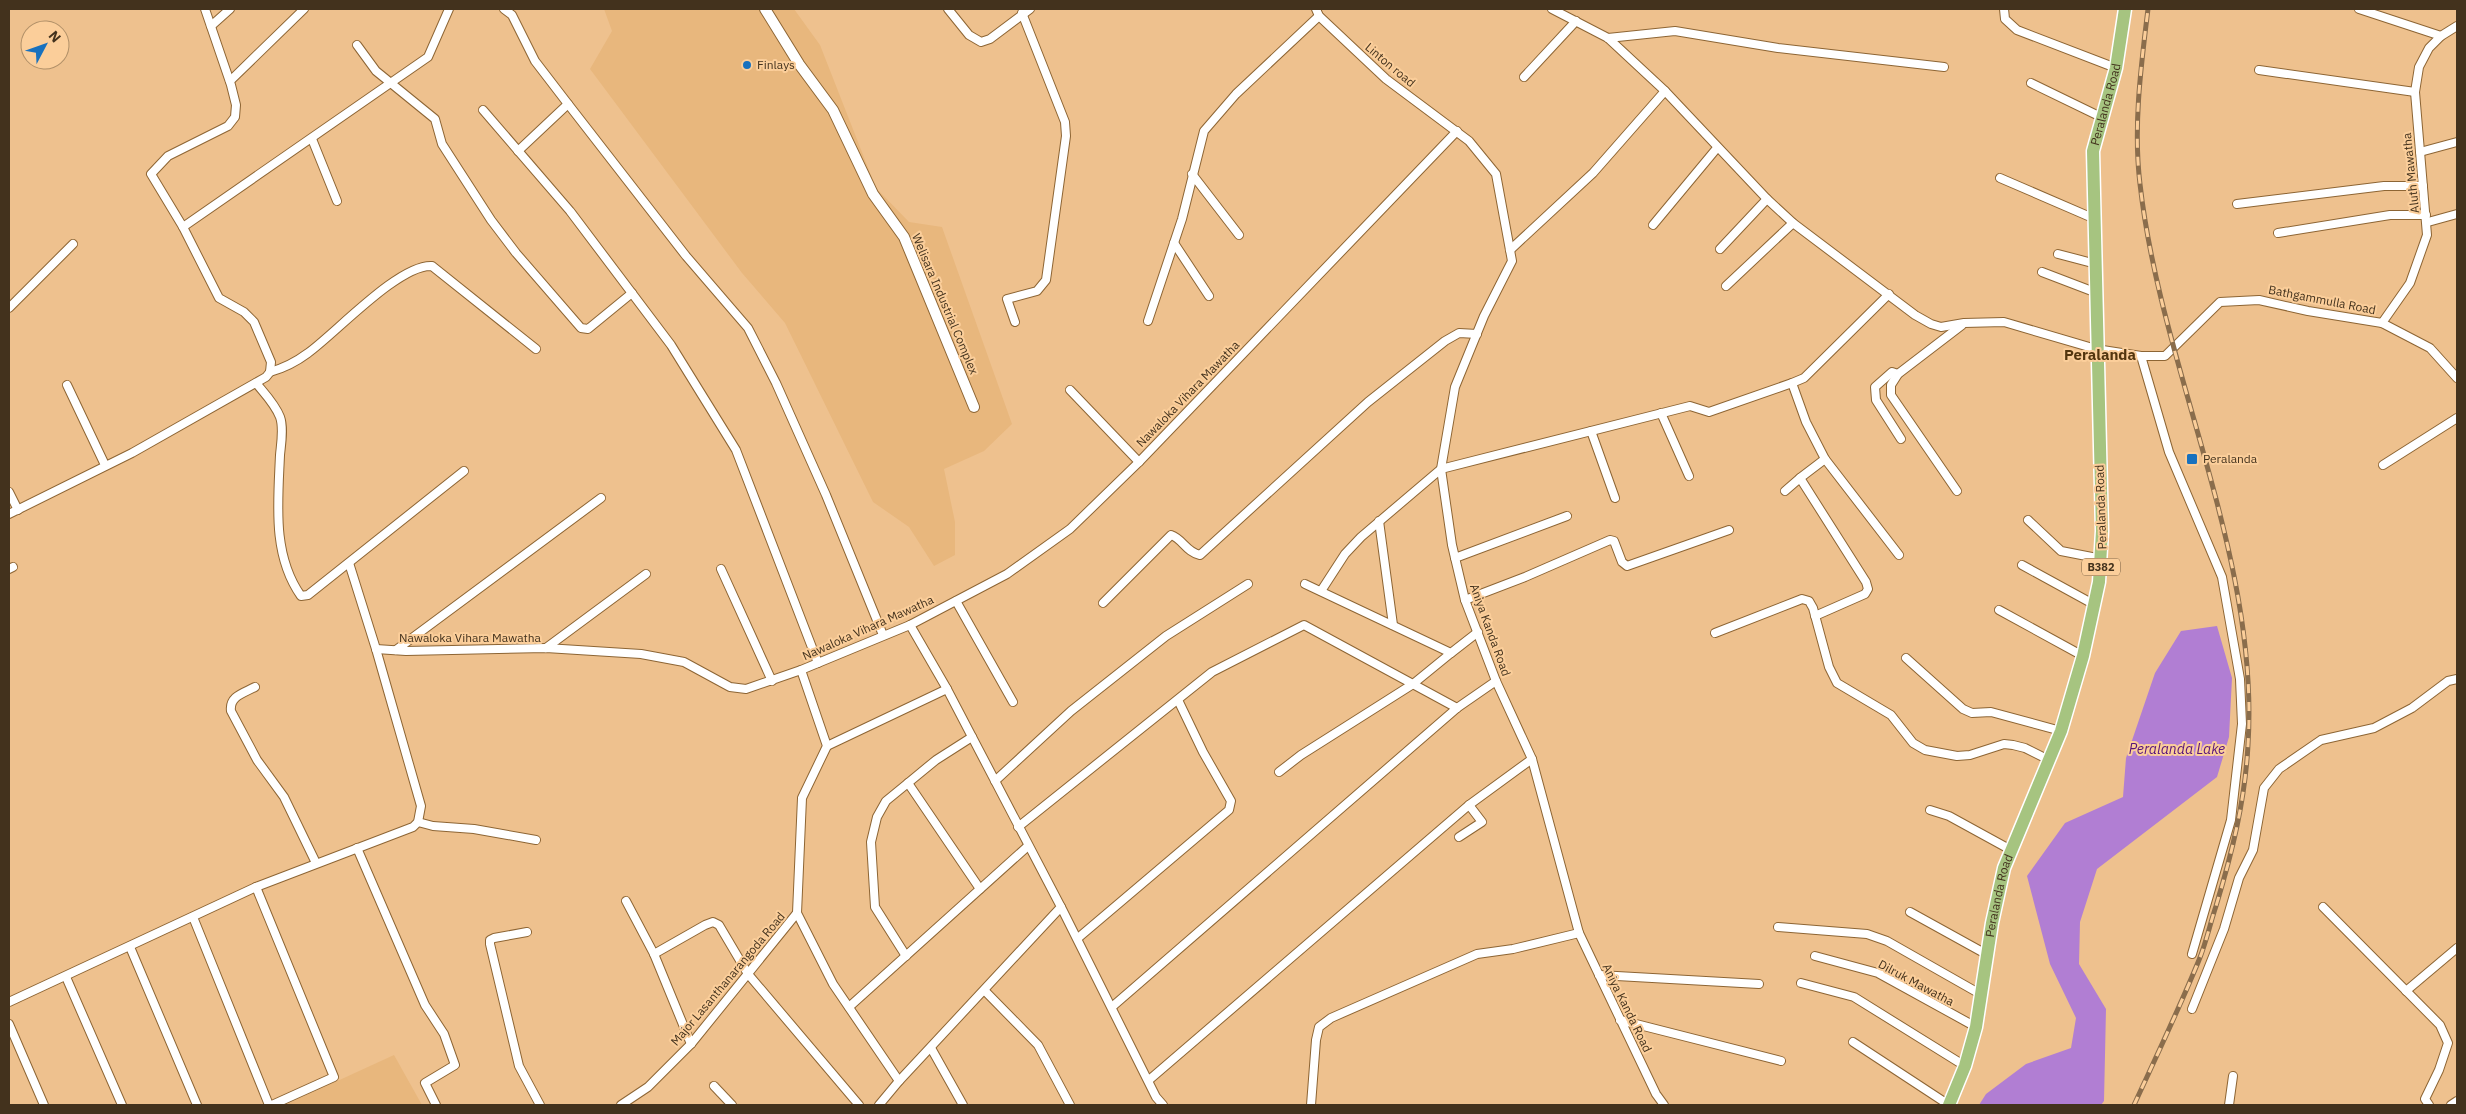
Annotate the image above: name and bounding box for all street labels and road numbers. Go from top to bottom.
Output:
street label: Linton road [1362,39,1418,90]
street label: Peralanda Road [2087,62,2124,147]
street label: Aluth Mawatha [2399,132,2422,214]
street label: Welisara Industrial Complex [909,231,982,377]
street label: Bathgammulla Road [2267,282,2377,317]
street label: Nawaloka Vihara Mawatha [1133,337,1243,450]
street label: Peralanda Road [2092,464,2109,550]
road number: B382 [2082,558,2120,576]
street label: Aniya Kanda Road [1467,582,1514,678]
street label: Nawaloka Vihara Mawatha [800,592,936,663]
street label: Nawaloka Vihara Mawatha [399,630,542,645]
street label: Peralanda Road [1982,852,2016,938]
street label: Major Lasanthanarangoda Road [667,909,788,1048]
street label: Dilruk Mawatha [1876,956,1957,1009]
street label: Aniya Kanda Road [1599,961,1655,1055]

